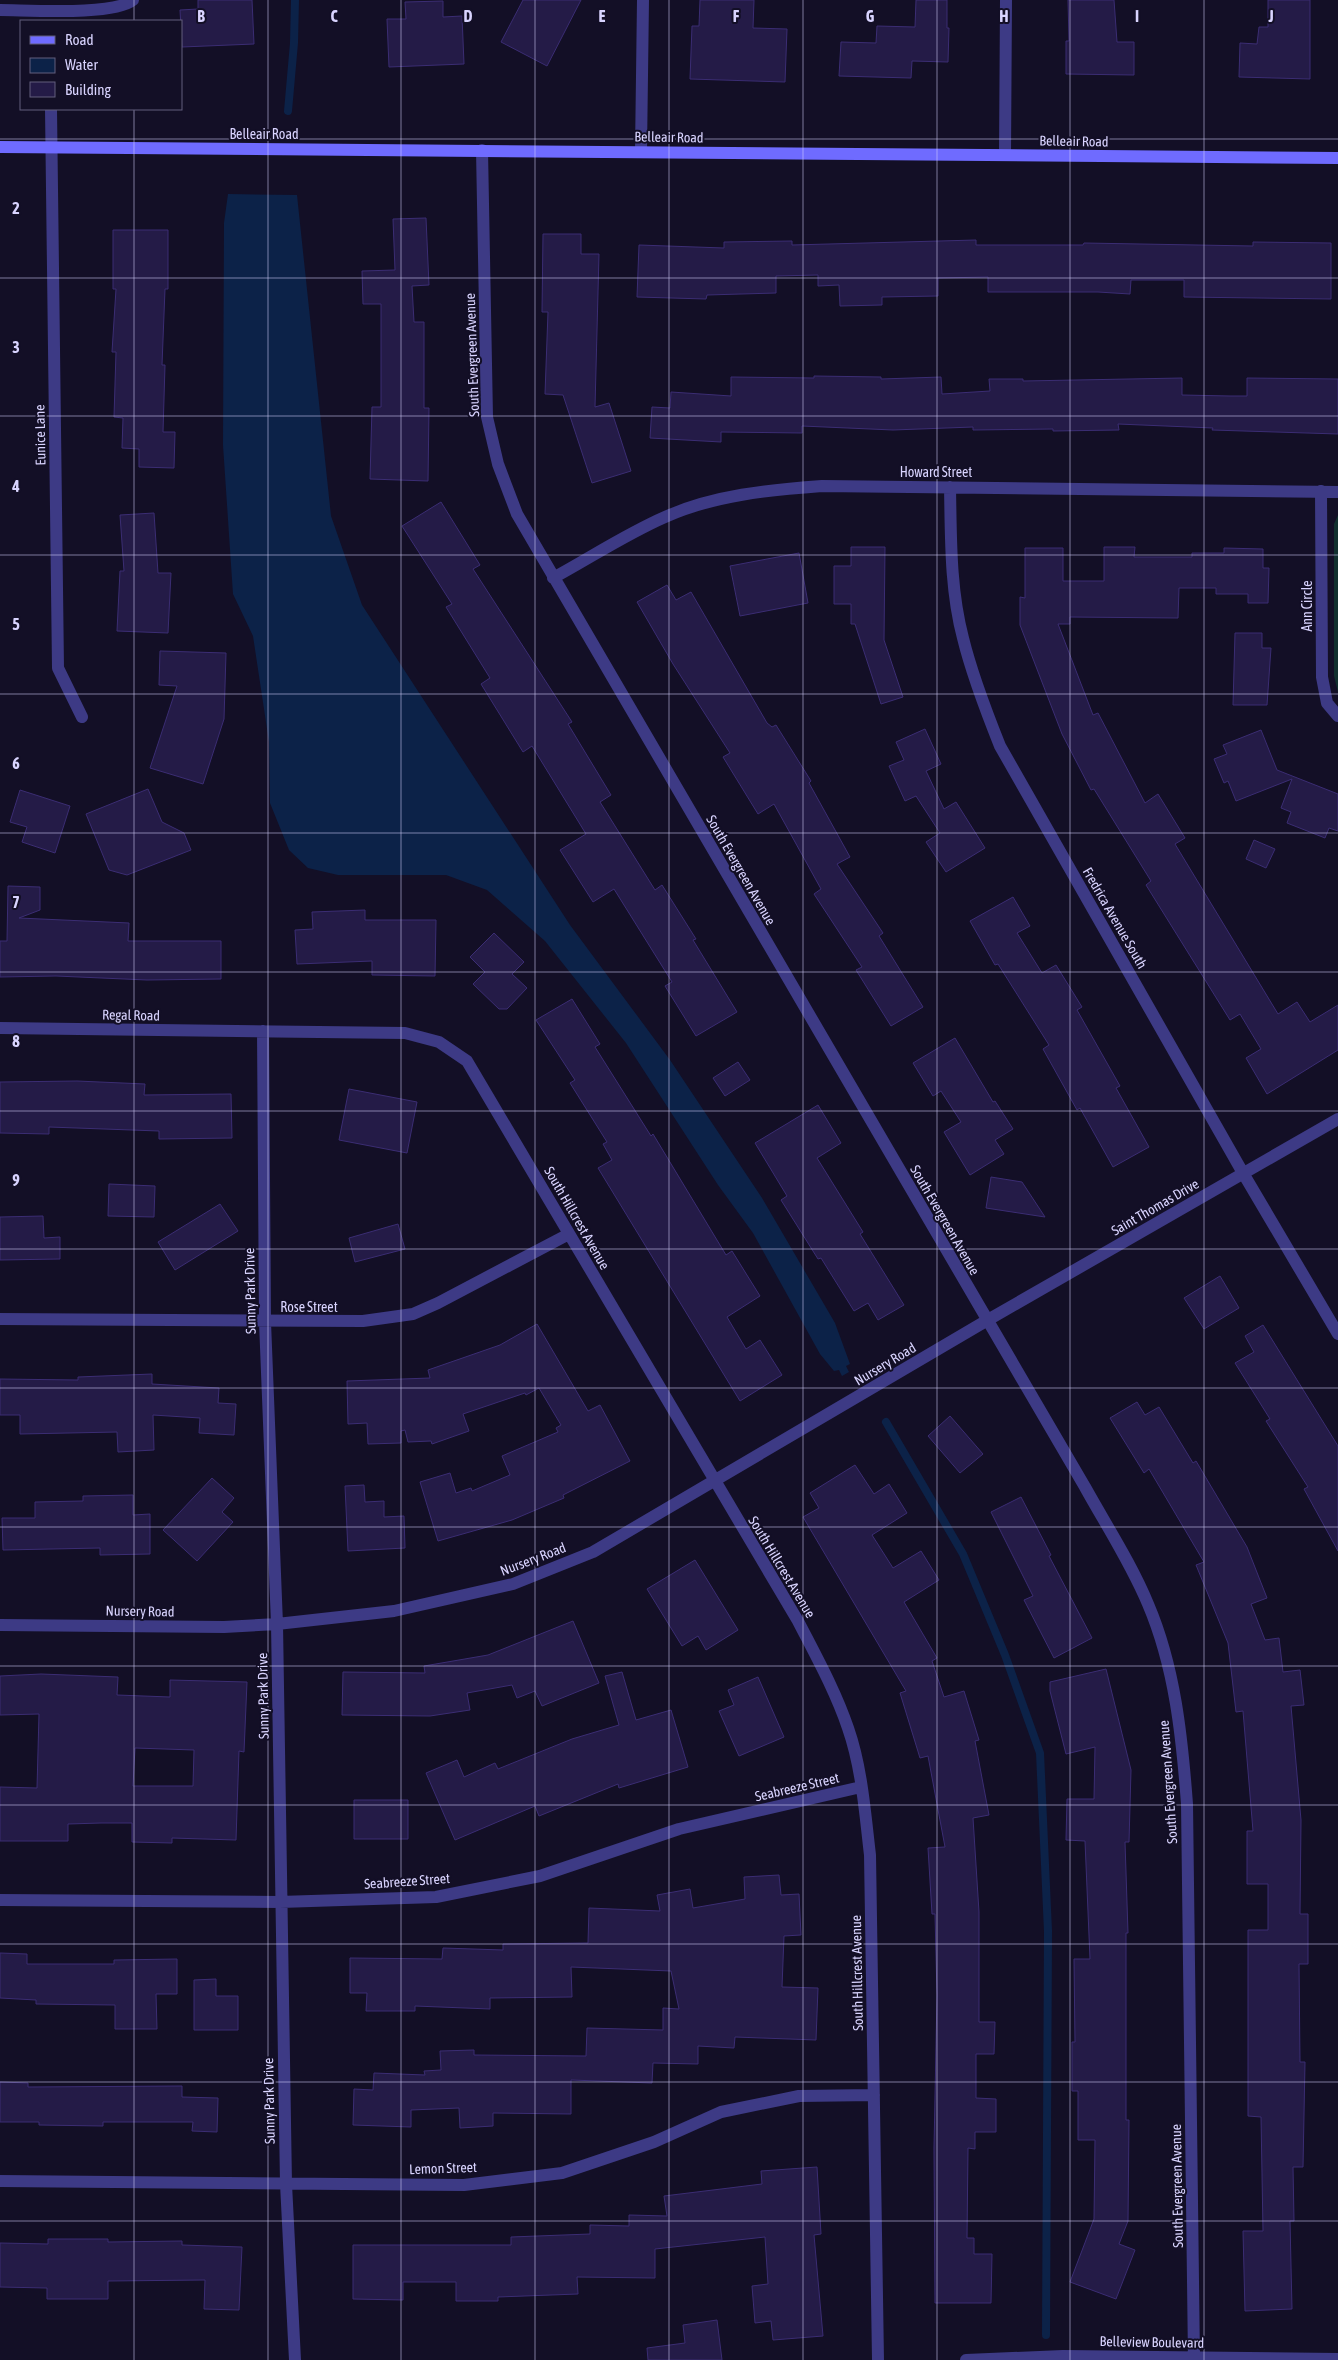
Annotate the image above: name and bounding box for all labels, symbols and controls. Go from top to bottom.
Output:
text: B [197,7,205,25]
text: C [330,7,338,25]
text: D [464,7,473,25]
text: E [599,7,606,25]
text: F [733,7,740,25]
text: G [866,7,875,25]
text: H [999,7,1009,25]
text: I [1135,7,1139,25]
text: J [1267,7,1274,25]
legend [20,20,182,110]
text: Road [65,31,94,48]
text: Water [65,56,98,73]
text: Building [65,81,111,98]
street label: Belleair Road [229,126,299,142]
street label: Belleair Road [634,128,704,146]
street label: Belleair Road [1039,132,1109,150]
text: 2 [12,199,20,217]
street label: South Evergreen Avenue [462,293,482,417]
text: 3 [12,338,20,356]
street label: Eunice Lane [31,404,49,466]
street label: Howard Street [900,464,972,480]
text: 4 [11,477,20,495]
street label: Ann Circle [1299,580,1315,632]
text: 5 [12,615,20,633]
text: 6 [12,754,20,772]
street label: South Evergreen Avenue [703,812,779,928]
street label: Fredrica Avenue South [1080,865,1150,971]
text: 7 [12,893,20,911]
street label: Regal Road [102,1006,160,1024]
text: 8 [12,1032,20,1050]
street label: South Evergreen Avenue [907,1162,983,1278]
street label: South Hillcrest Avenue [541,1164,613,1272]
text: 9 [12,1171,20,1189]
street label: Saint Thomas Drive [1108,1176,1202,1238]
street label: Sunny Park Drive [241,1248,259,1334]
street label: Rose Street [280,1299,338,1315]
street label: Nursery Road [851,1339,919,1389]
street label: South Hillcrest Avenue [745,1513,819,1621]
street label: Nursery Road [498,1539,568,1579]
street label: Nursery Road [105,1602,175,1620]
street label: Sunny Park Drive [254,1653,272,1739]
street label: South Evergreen Avenue [1156,1720,1180,1844]
street label: Seabreeze Street [753,1770,841,1804]
street label: Seabreeze Street [364,1870,450,1892]
street label: South Hillcrest Avenue [848,1915,866,2031]
street label: Sunny Park Drive [260,2058,278,2144]
street label: South Evergreen Avenue [1168,2124,1186,2248]
street label: Lemon Street [409,2159,477,2177]
street label: Belleview Boulevard [1100,2333,1204,2351]

